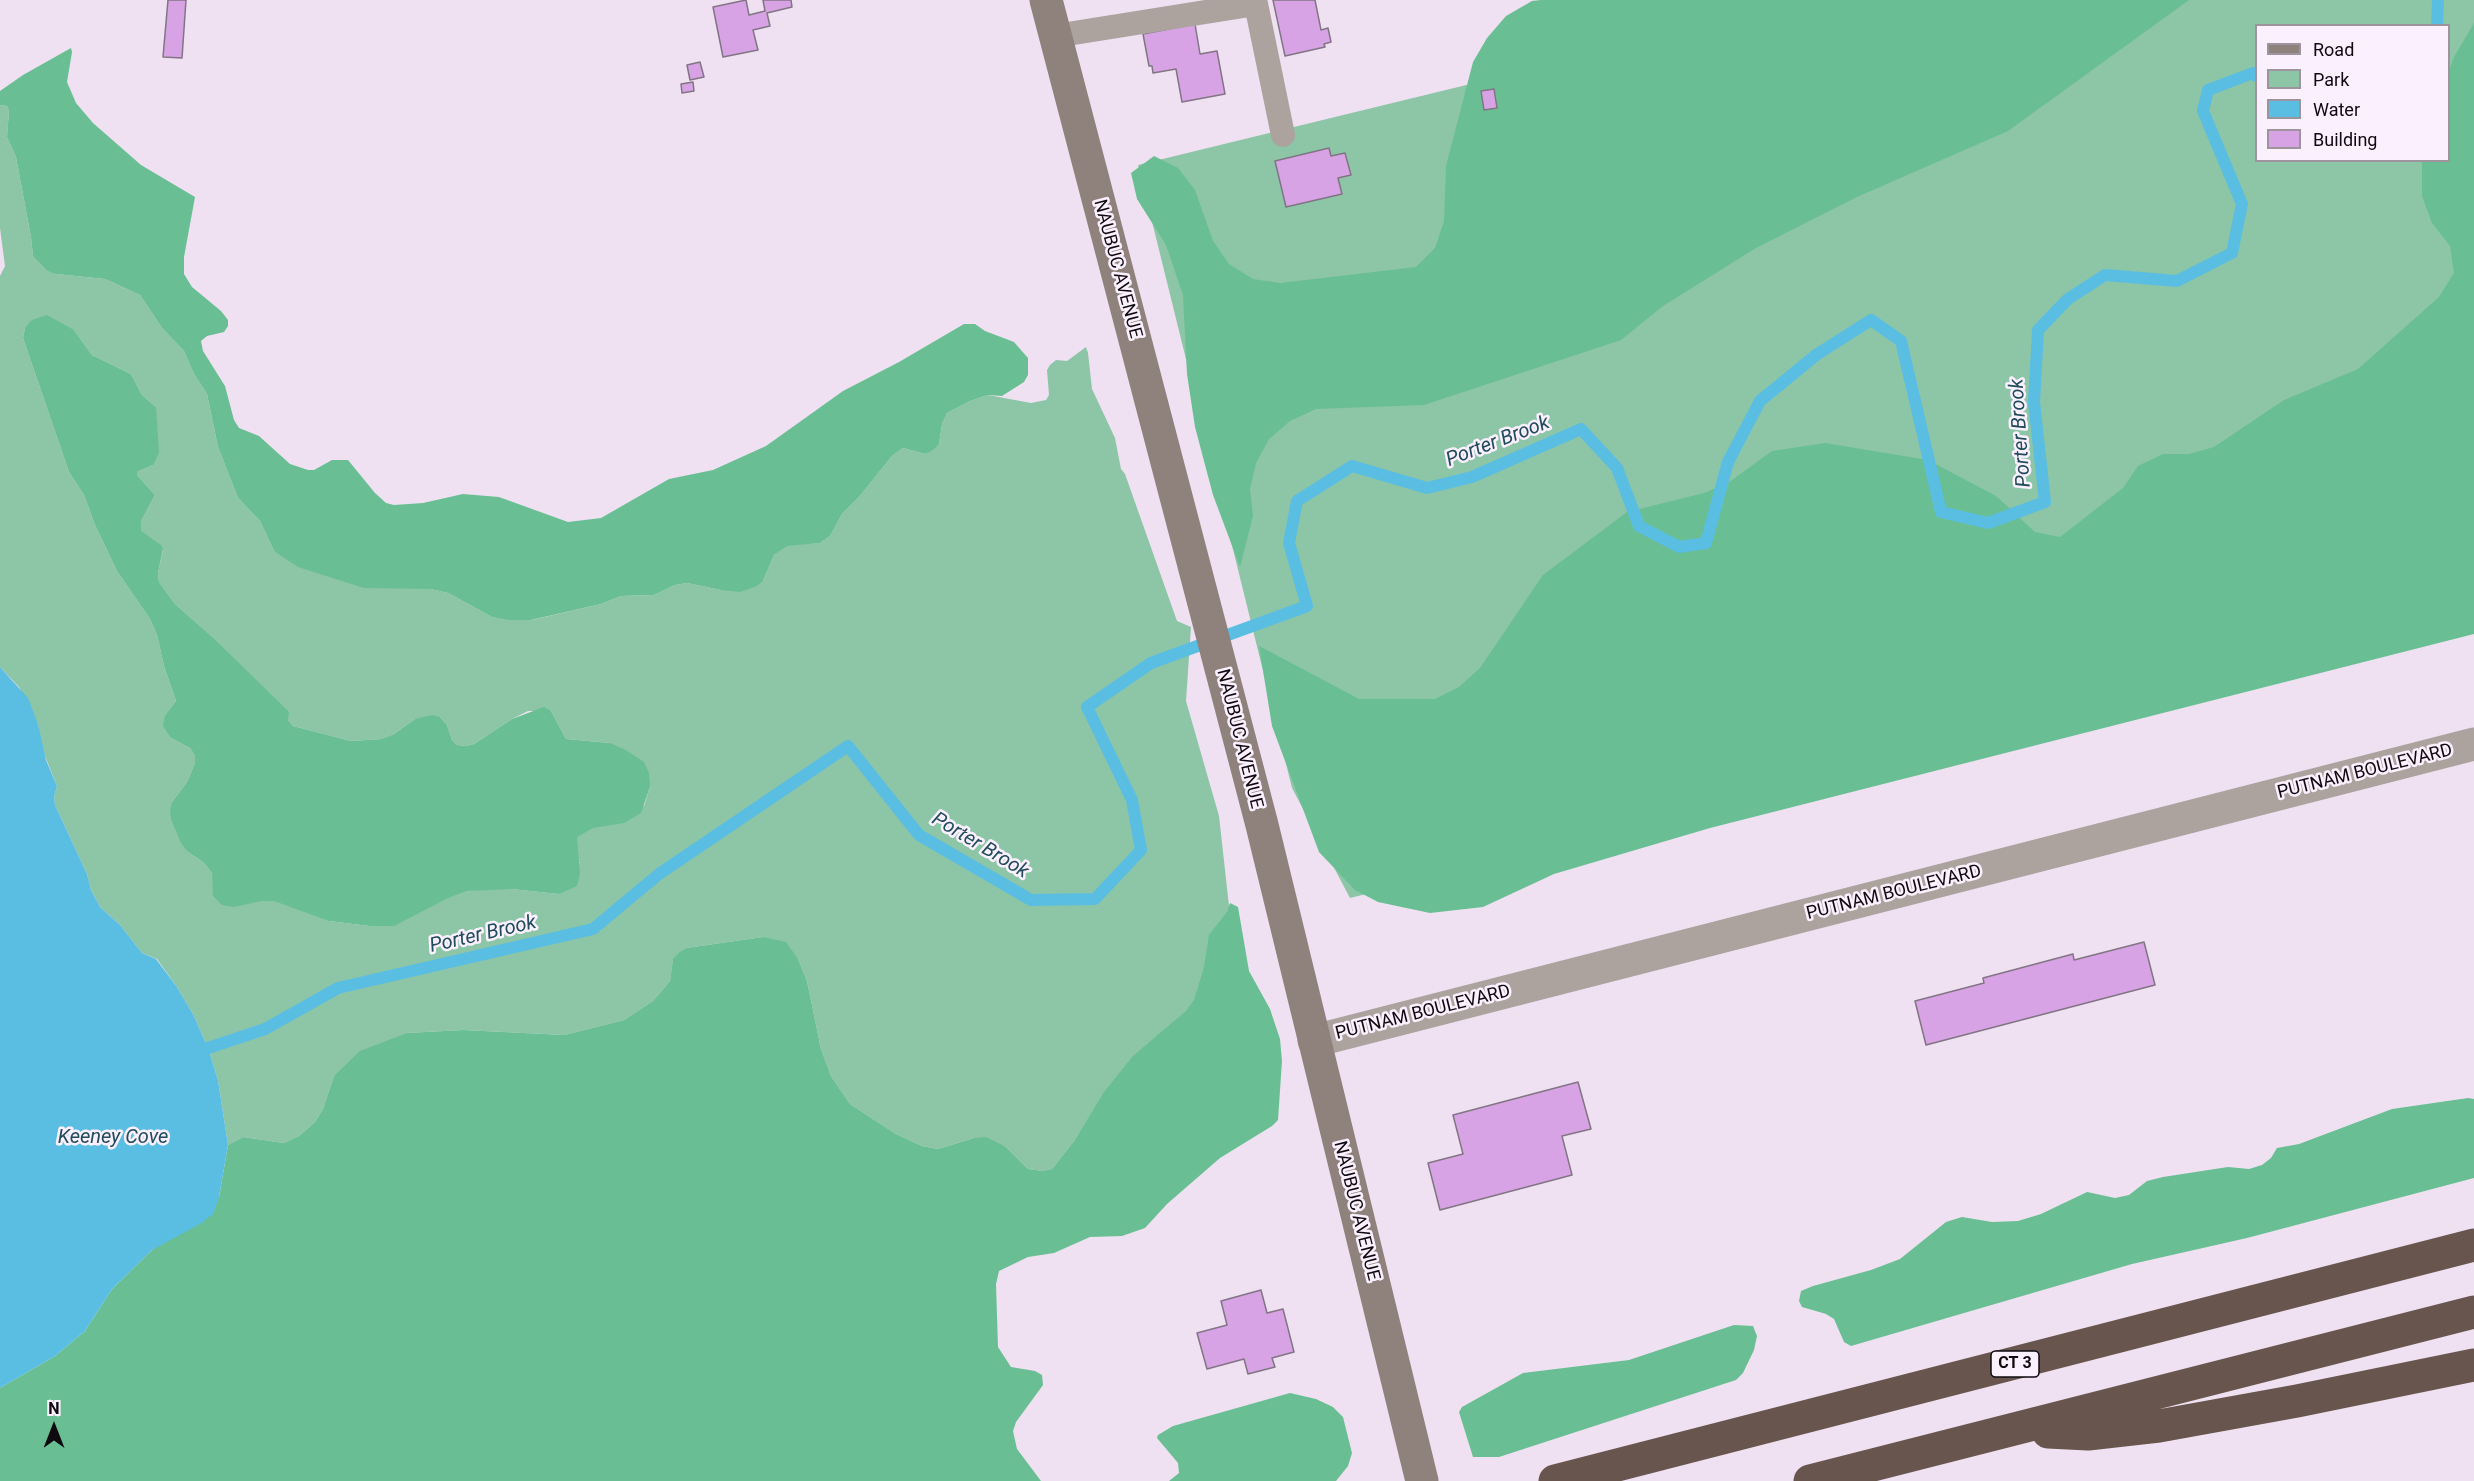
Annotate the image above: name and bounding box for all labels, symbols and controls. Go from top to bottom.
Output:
legend [2255,24,2450,162]
text: Road [2313,39,2354,60]
text: Park [2313,69,2349,90]
text: Water [2313,99,2360,120]
text: Building [2313,129,2377,150]
street label: NAUBUC AVENUE [1088,197,1146,341]
water label: Porter Brook [2005,378,2037,488]
water label: Porter Brook [1443,411,1553,473]
street label: NAUBUC AVENUE [1211,667,1267,811]
street label: PUTNAM BOULEVARD [2275,740,2455,804]
water label: Porter Brook [927,808,1033,884]
street label: PUTNAM BOULEVARD [1804,861,1984,925]
water label: Porter Brook [427,911,539,959]
street label: PUTNAM BOULEVARD [1333,981,1513,1045]
water label: Keeney Cove [58,1126,168,1150]
street label: NAUBUC AVENUE [1328,1139,1384,1283]
road number: CT 3 [1991,1351,2039,1377]
north arrow [24,1397,84,1457]
text: N [48,1399,60,1418]

